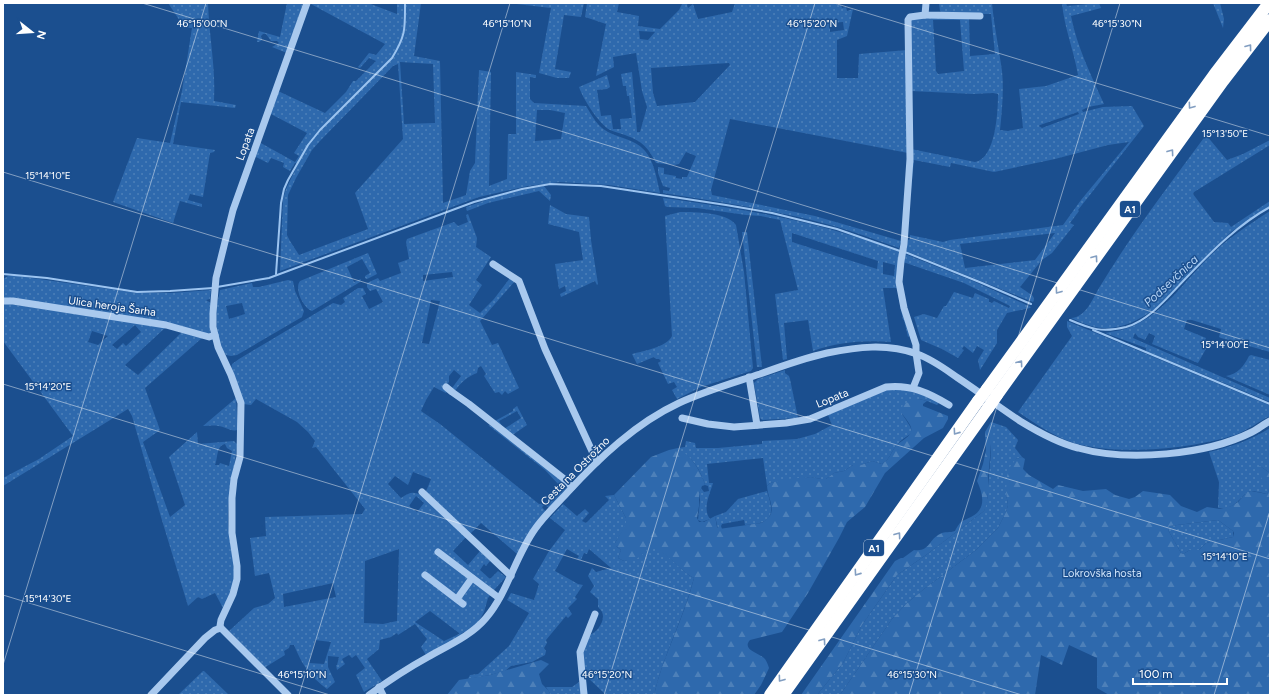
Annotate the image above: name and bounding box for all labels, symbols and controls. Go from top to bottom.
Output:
north arrow [12,12,52,52]
text: 46°15'00"N [176,17,228,30]
text: 46°15'10"N [483,17,531,30]
text: 46°15'20"N [787,17,837,30]
text: 46°15'30"N [1092,17,1142,30]
text: N [34,29,49,41]
one-way arrow [1244,45,1251,52]
one-way arrow [1189,102,1196,109]
street label: Lopata [234,126,257,162]
text: 15°13'50"E [1202,127,1248,140]
one-way arrow [1167,149,1174,156]
text: 15°14'10"E [25,169,71,182]
road number: A1 [1120,201,1140,217]
water label: Podsevčnica [1141,252,1201,310]
one-way arrow [1091,255,1098,262]
one-way arrow [1055,287,1063,294]
street label: Ulica heroja Šarha [67,293,157,319]
text: 15°14'00"E [1201,338,1249,351]
one-way arrow [1015,361,1022,368]
text: 15°14'20"E [24,380,72,393]
street label: Lopata [814,386,850,411]
one-way arrow [954,428,961,435]
street label: Cesta na Ostrožno [538,434,612,508]
one-way arrow [893,532,900,539]
road number: A1 [864,540,884,556]
text: 15°14'10"E [1202,550,1248,563]
park label: Lokrovška hosta [1062,567,1142,580]
one-way arrow [854,569,862,576]
text: 15°14'30"E [25,592,72,605]
one-way arrow [818,638,825,645]
scale bar [1133,660,1227,686]
text: 100 m [1139,667,1173,681]
text: 46°15'10"N [278,668,326,681]
text: 46°15'20"N [582,668,632,681]
text: 46°15'30"N [887,668,937,681]
one-way arrow [778,675,786,682]

